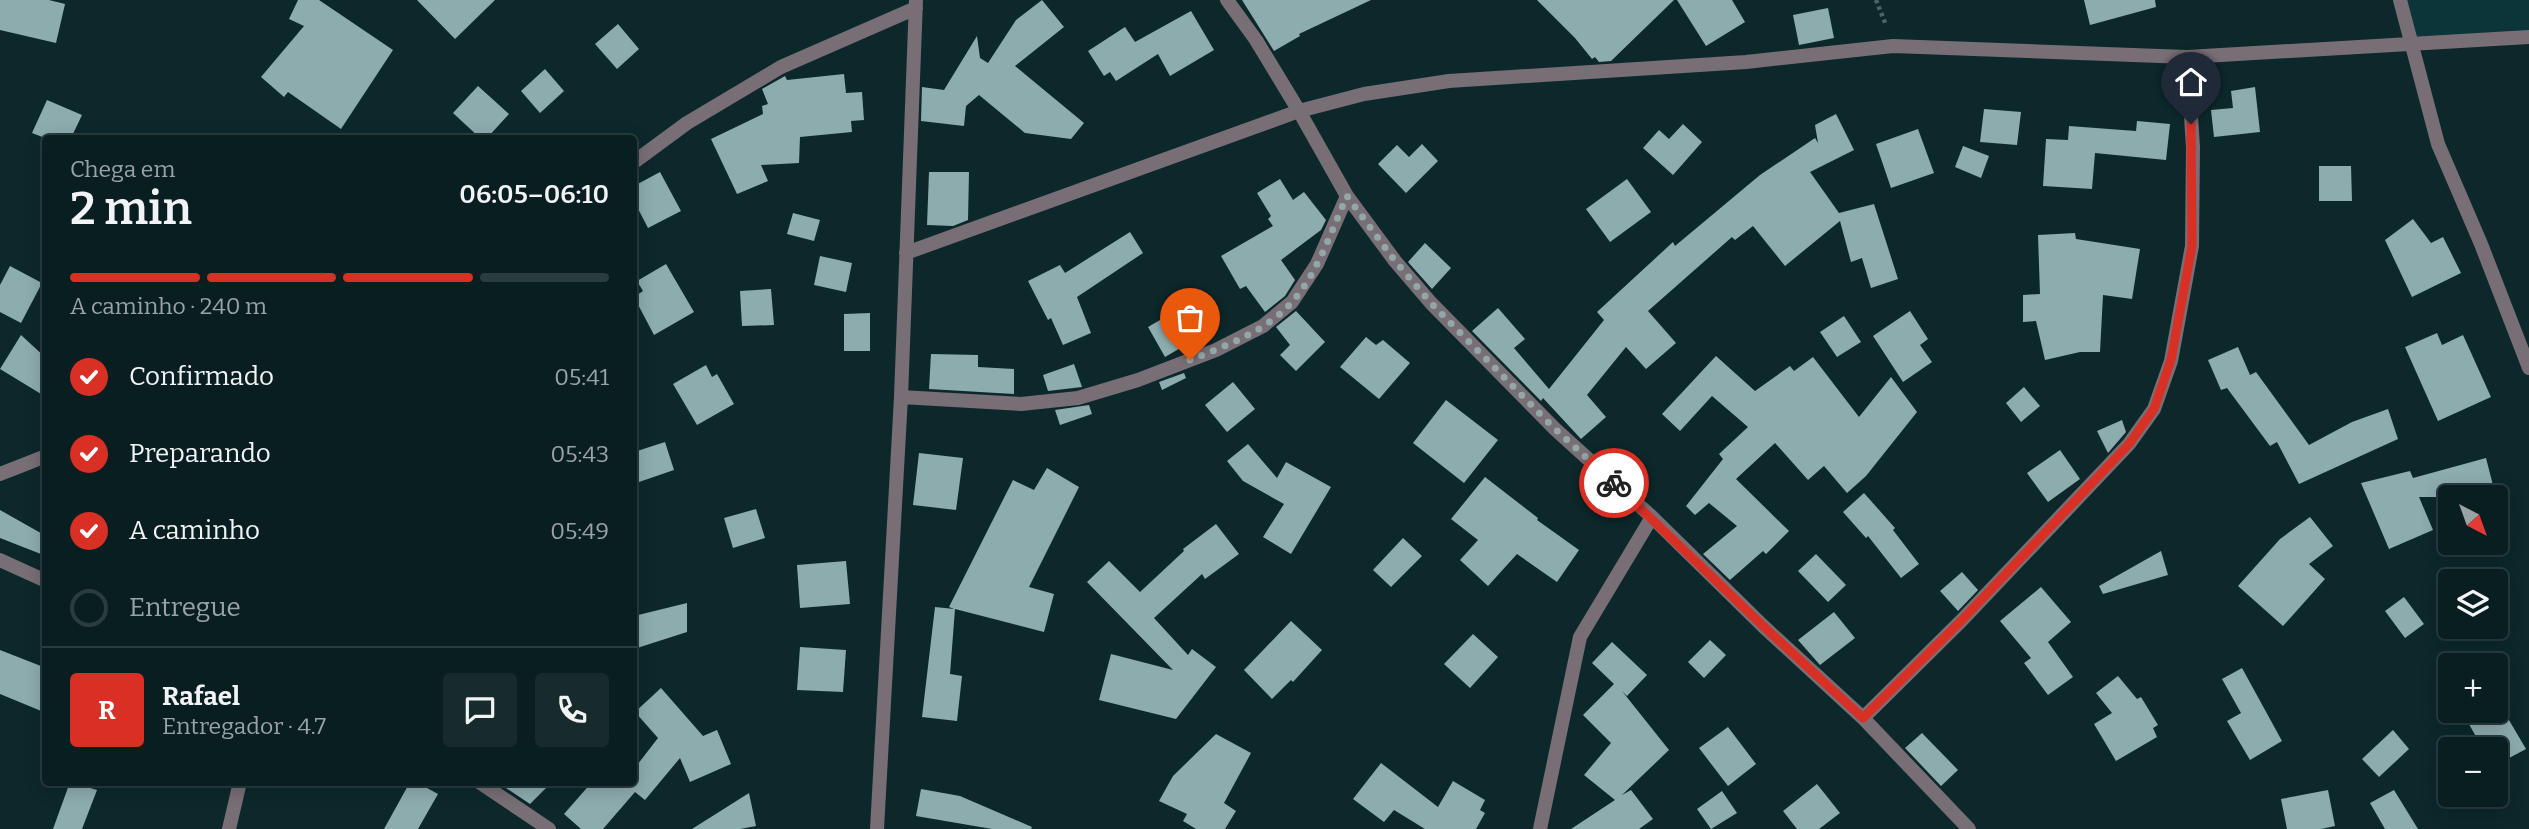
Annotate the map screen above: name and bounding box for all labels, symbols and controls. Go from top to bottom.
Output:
pin [2161,52,2221,124]
icon: home [2172,63,2210,101]
text: Chega em [70,155,175,183]
text: 06:05–06:10 [459,179,609,210]
text: 2 min [70,181,192,236]
pin [1160,288,1220,360]
text: A caminho · 240 m [70,292,267,320]
icon: bag [1171,299,1209,337]
icon: check [70,358,108,396]
text: Confirmado [129,361,274,392]
text: 05:41 [554,363,609,391]
icon: check [70,435,108,473]
text: Preparando [129,438,271,469]
text: 05:43 [551,440,609,468]
courier [1579,448,1649,518]
icon: bike [1595,464,1633,502]
north arrow [2438,485,2508,555]
map controls [2438,485,2508,807]
icon: check [70,512,108,550]
text: A caminho [129,515,260,546]
text: 05:49 [550,517,609,545]
button: layers [2438,569,2508,639]
text: Entregue [129,592,241,623]
button: + [2438,653,2508,723]
button: chat [443,673,517,747]
button: phone [535,673,609,747]
text: Rafael [162,681,240,712]
text: R [98,695,116,726]
text: Entregador · 4.7 [162,712,326,740]
button: − [2438,737,2508,807]

